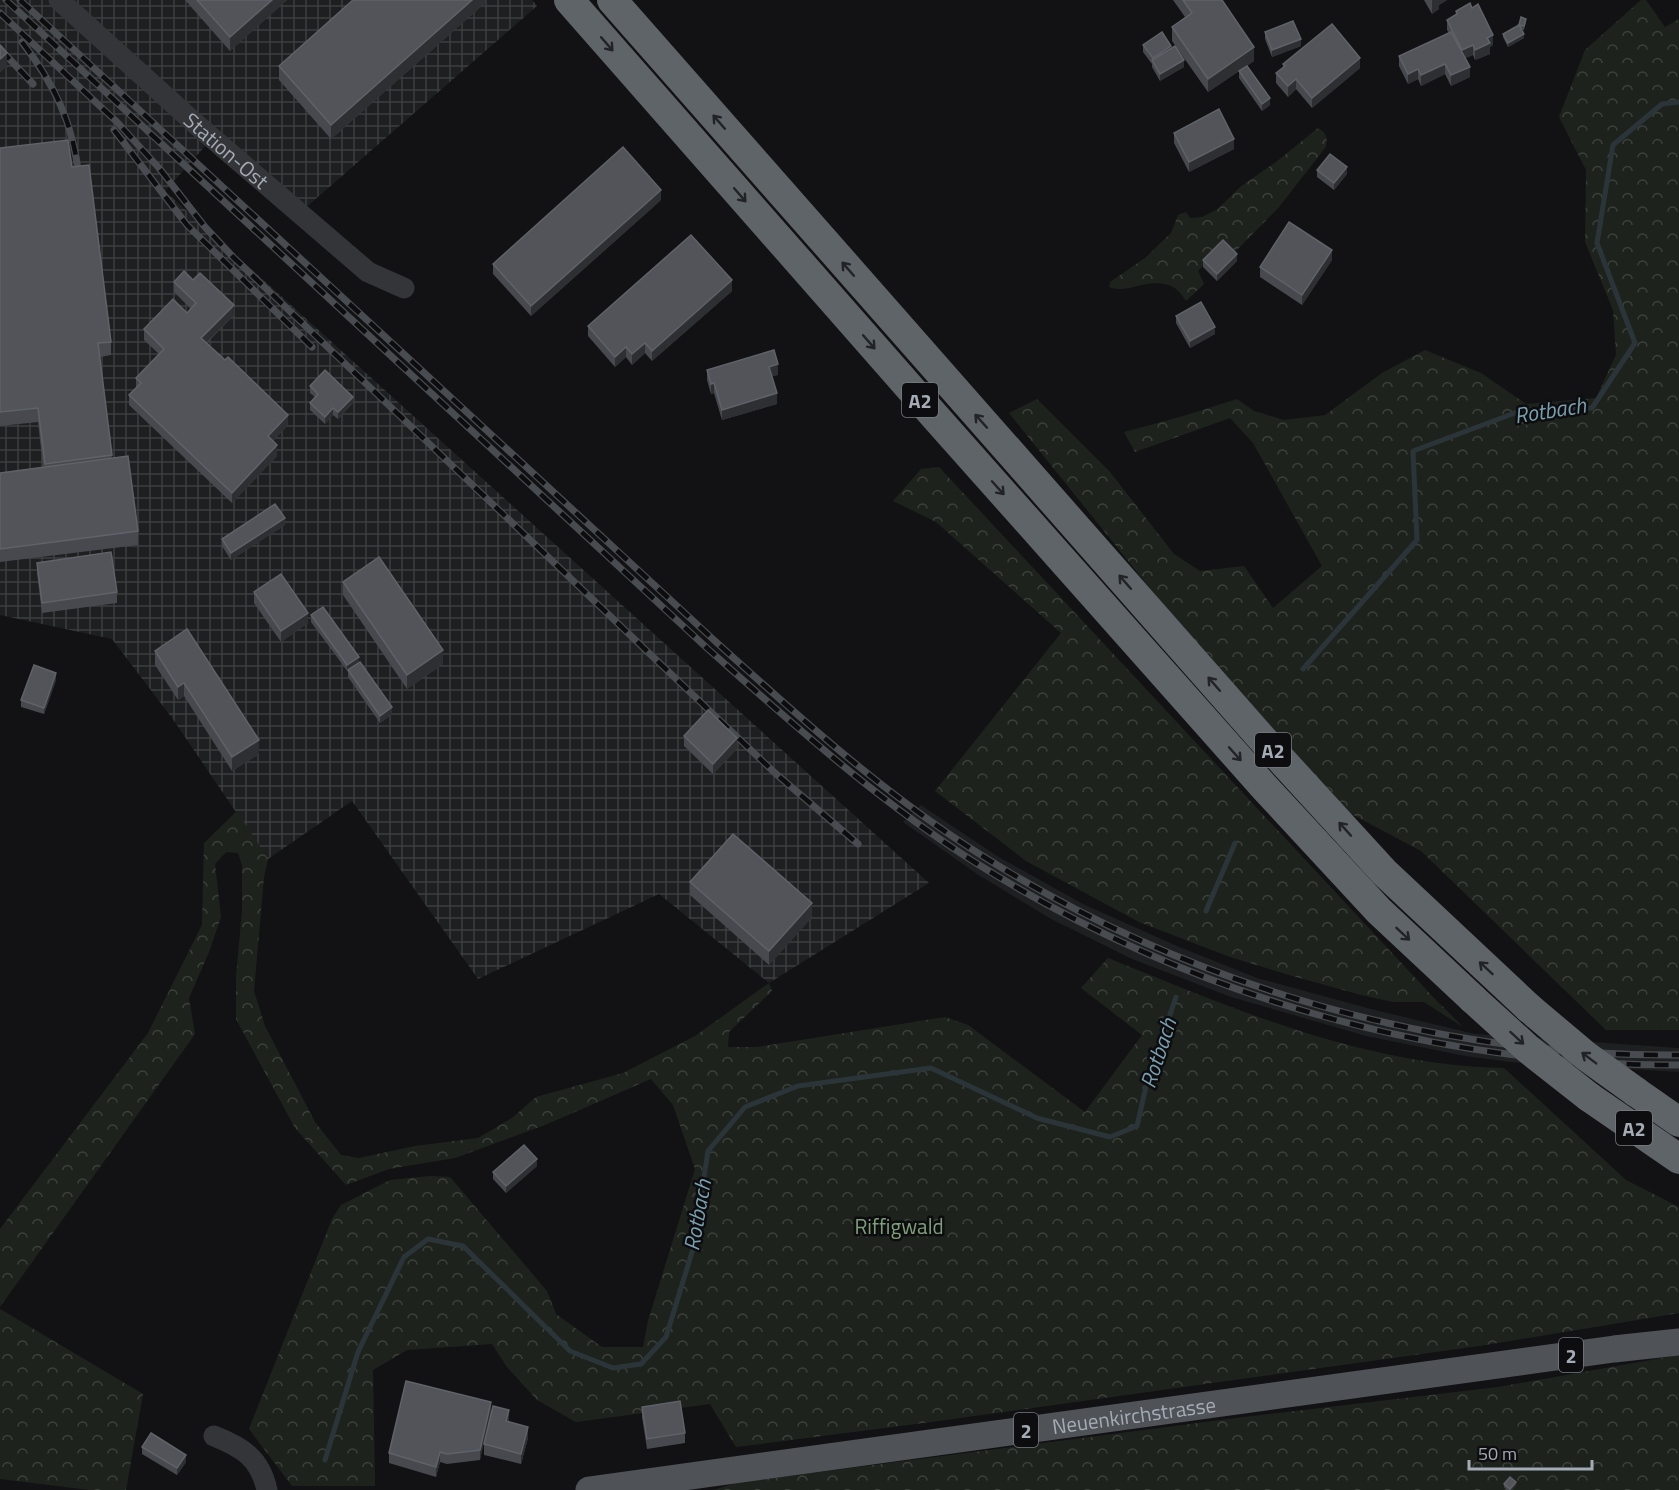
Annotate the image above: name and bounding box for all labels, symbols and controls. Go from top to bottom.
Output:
one-way arrow [600,36,614,51]
street label: Station-Ost [177,104,277,197]
one-way arrow [712,115,726,130]
one-way arrow [734,187,747,203]
one-way arrow [841,262,855,277]
one-way arrow [862,334,876,349]
road number: A2 [902,383,938,417]
water label: Rotbach [1512,387,1589,432]
one-way arrow [974,413,988,428]
one-way arrow [991,480,1005,495]
one-way arrow [1118,575,1132,590]
one-way arrow [1207,677,1221,692]
road number: A2 [1255,733,1291,767]
one-way arrow [1228,746,1242,761]
one-way arrow [1338,822,1352,837]
one-way arrow [1395,926,1410,940]
one-way arrow [1479,961,1494,976]
water label: Rotbach [1131,1013,1186,1092]
one-way arrow [1509,1031,1524,1045]
one-way arrow [1582,1051,1598,1064]
road number: A2 [1616,1111,1652,1145]
water label: Rotbach [674,1176,720,1253]
park label: Riffigwald [854,1210,944,1242]
road number: 2 [1559,1338,1583,1372]
street label: Neuenkirchstrasse [1050,1388,1218,1442]
road number: 2 [1014,1413,1038,1447]
scale bar [1469,1433,1592,1471]
text: 50 m [1478,1440,1517,1467]

